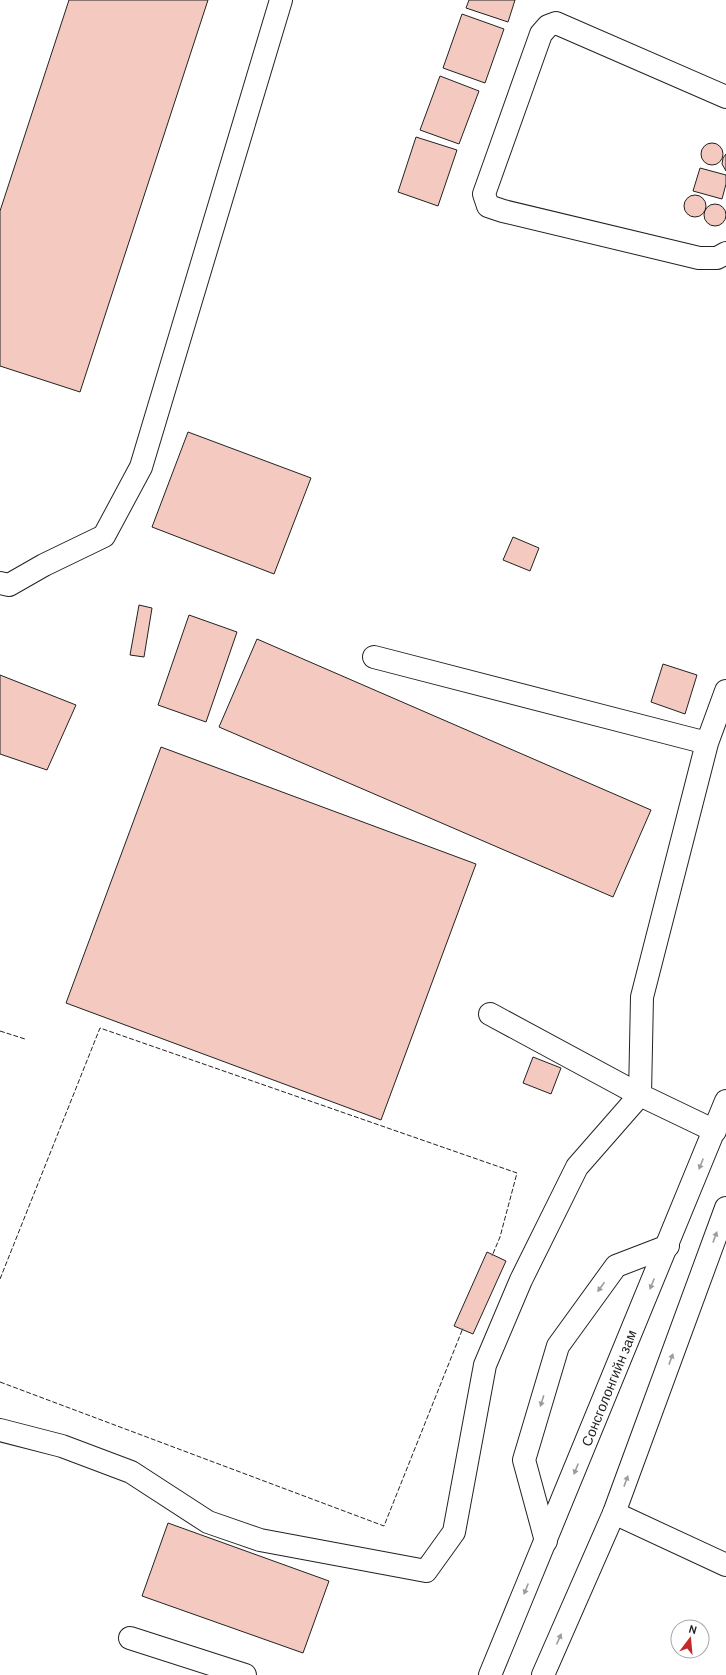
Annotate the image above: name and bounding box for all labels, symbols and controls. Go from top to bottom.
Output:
one-way arrow [698,1158,704,1170]
one-way arrow [713,1230,719,1242]
one-way arrow [649,1278,655,1289]
one-way arrow [597,1282,605,1292]
street label: Сонсголонгийн зам [577,1327,641,1449]
one-way arrow [668,1352,674,1364]
one-way arrow [539,1395,545,1407]
one-way arrow [572,1463,578,1475]
one-way arrow [623,1475,629,1487]
one-way arrow [523,1583,529,1594]
north arrow [670,1619,710,1659]
text: N [687,1622,698,1637]
one-way arrow [556,1634,562,1645]

